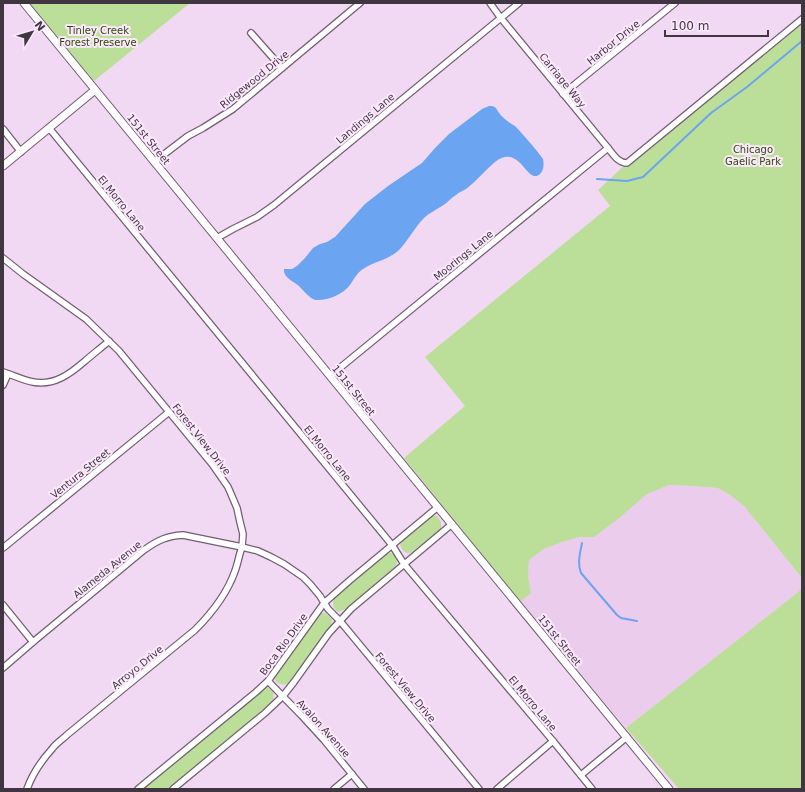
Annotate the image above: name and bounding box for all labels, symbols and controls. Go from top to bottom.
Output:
north arrow [12,12,52,52]
scale bar [665,12,768,38]
street label: Harbor Drive [585,18,642,67]
text: N [32,19,47,34]
text: 100 m [671,19,709,33]
park label: Tinley Creek Forest Preserve [59,25,137,48]
street label: Ridgewood Drive [218,48,291,110]
street label: Carriage Way [537,51,588,110]
street label: Landings Lane [334,91,397,146]
street label: 151st Street [125,112,172,167]
park label: Chicago Gaelic Park [725,144,781,167]
street label: El Morro Lane [96,173,147,233]
street label: Moorings Lane [431,228,495,283]
street label: 151st Street [330,363,377,418]
street label: Forest View Drive [170,401,233,477]
street label: El Morro Lane [302,423,353,483]
street label: Ventura Street [49,446,112,501]
street label: Alameda Avenue [71,539,144,600]
street label: Boca Rio Drive [257,611,309,677]
street label: 151st Street [536,613,583,668]
street label: Arroyo Drive [110,643,165,691]
street label: Forest View Drive [373,650,438,724]
street label: El Morro Lane [506,674,559,733]
street label: Avalon Avenue [295,697,352,759]

